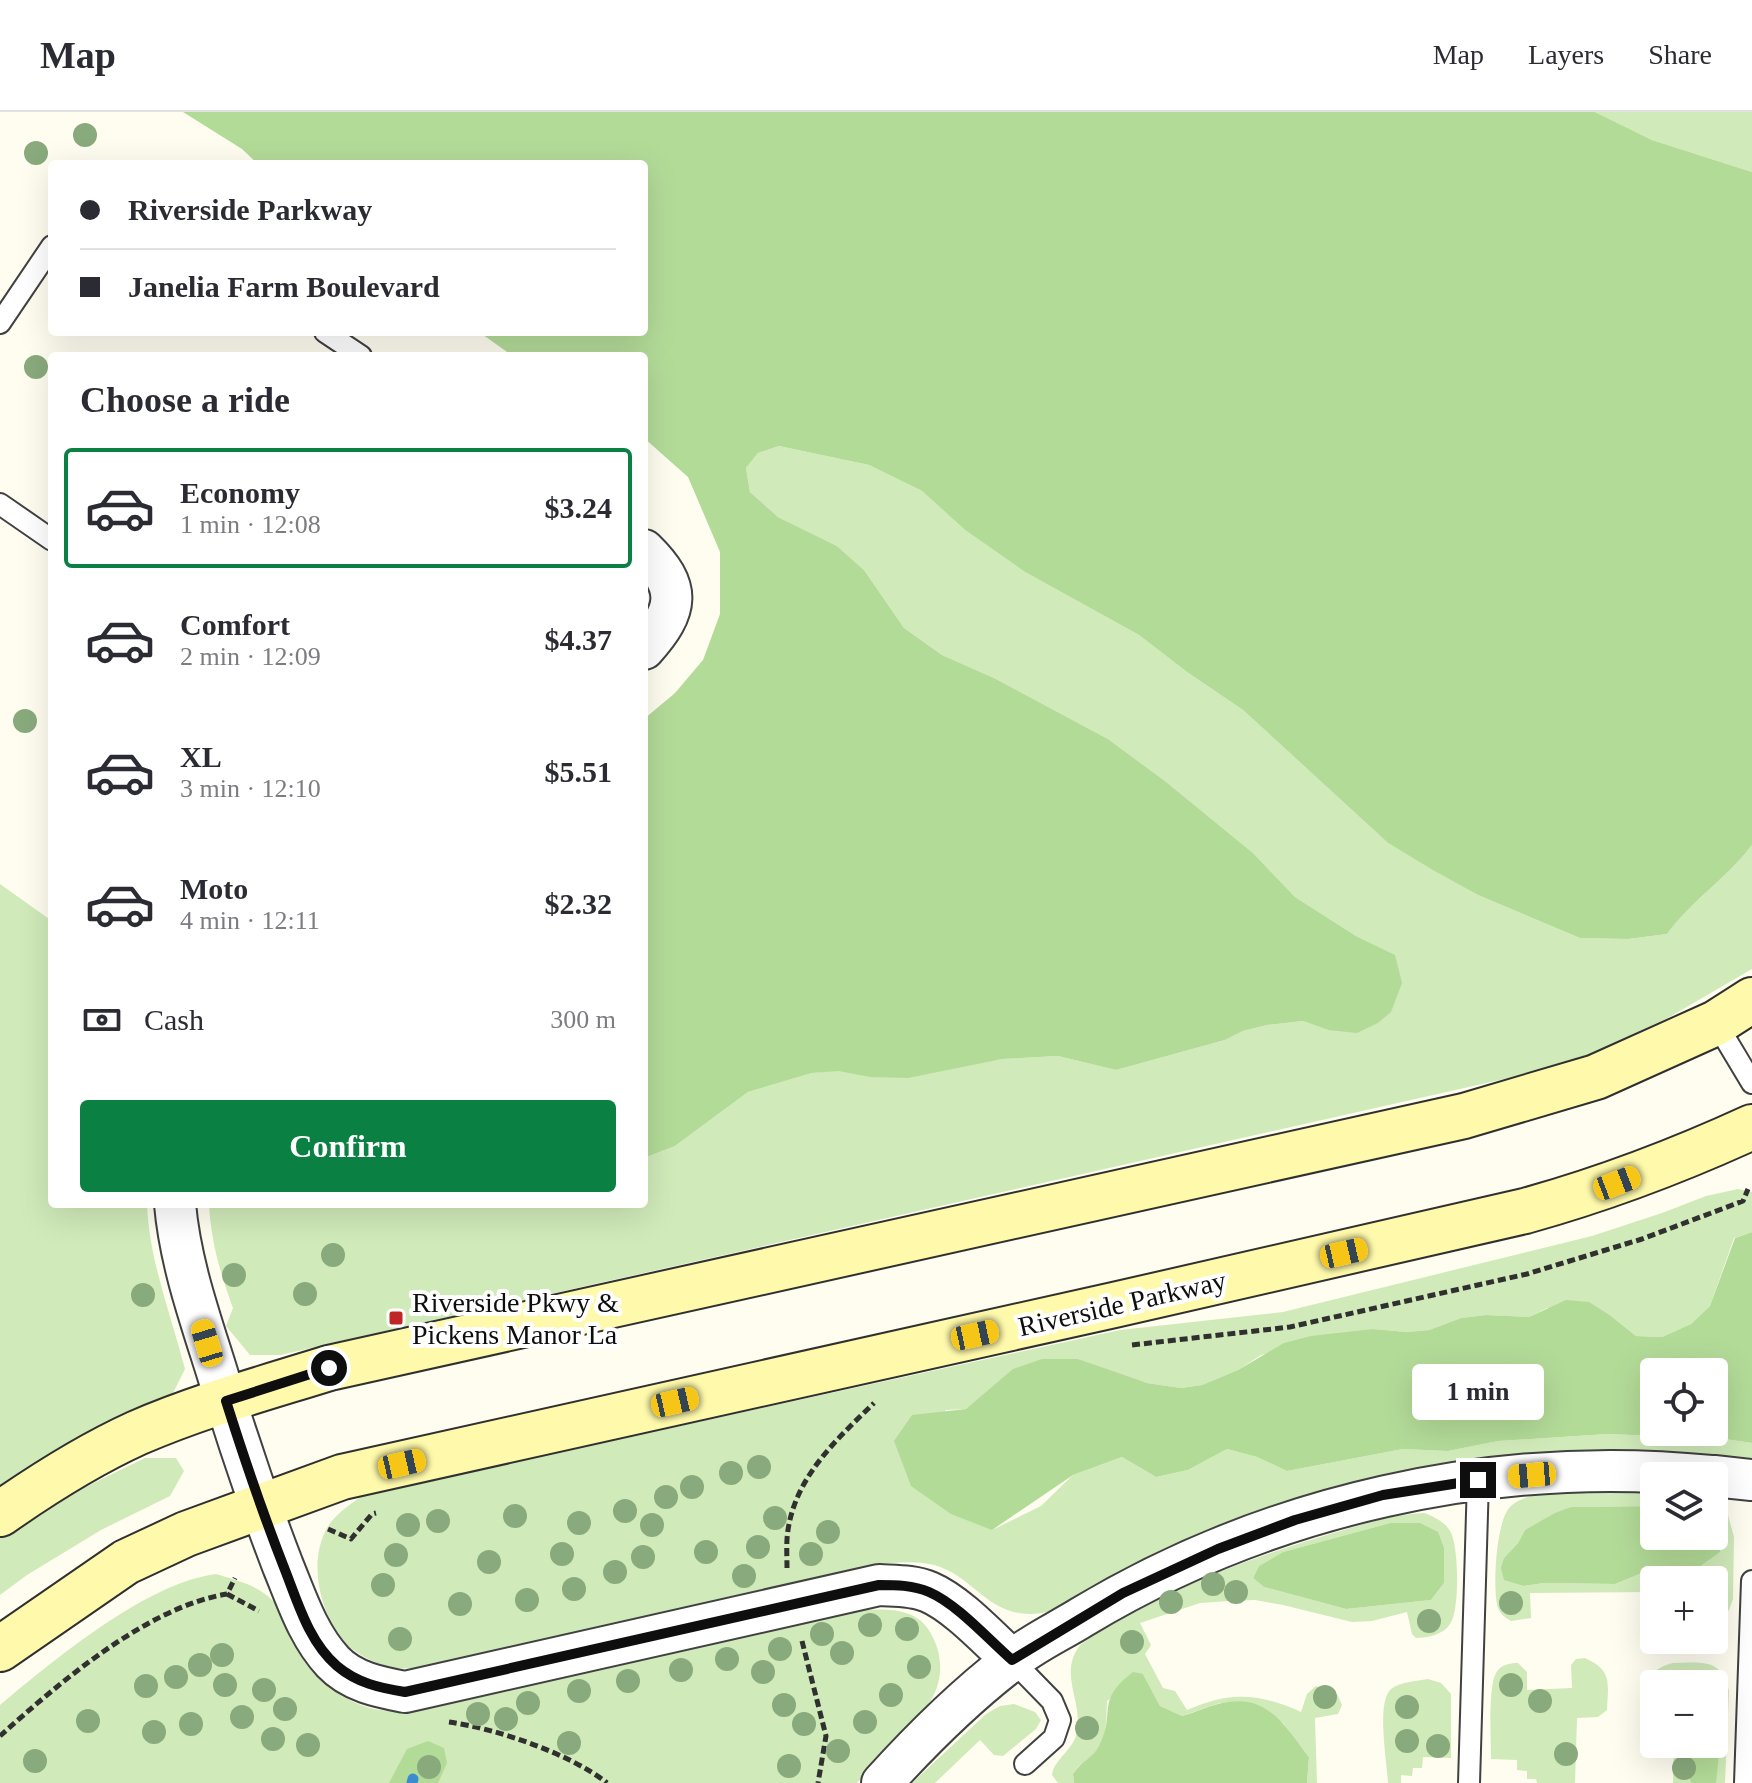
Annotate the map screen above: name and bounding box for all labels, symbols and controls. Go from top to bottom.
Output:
text: Map [40,34,116,76]
text: Map [1433,39,1484,70]
text: Layers [1528,39,1604,70]
text: Share [1648,39,1712,70]
text: Riverside Parkway [128,193,372,226]
text: Janelia Farm Boulevard [128,270,440,303]
text: Choose a ride [80,380,290,420]
icon: car [84,472,156,544]
text: Economy [180,476,300,509]
text: $3.24 [545,491,612,524]
text: 1 min · 12:08 [180,510,321,539]
icon: car [84,604,156,676]
text: Comfort [180,608,290,641]
text: $4.37 [545,623,612,656]
text: 2 min · 12:09 [180,642,321,671]
icon: car [84,736,156,808]
text: XL [180,740,222,773]
text: $5.51 [545,755,612,788]
text: 3 min · 12:10 [180,774,321,803]
icon: car [84,868,156,940]
text: Moto [180,872,248,905]
text: $2.32 [545,887,612,920]
text: 4 min · 12:11 [180,906,320,935]
icon: cash [80,998,124,1042]
text: Cash [144,1003,204,1036]
text: 300 m [550,1005,616,1034]
button: Confirm [80,1100,616,1192]
car [1590,1163,1644,1203]
car [1318,1236,1370,1270]
street label: Riverside Parkway [1015,1265,1229,1342]
place label: Riverside Pkwy & Pickens Manor La [412,1287,619,1350]
marker: Riverside Pkwy & Pickens Manor La [387,1309,405,1327]
car [189,1317,225,1369]
car [949,1318,1001,1352]
route start [311,1350,347,1386]
map controls [1640,1358,1728,1758]
button: locate [1640,1358,1728,1446]
callout: 1 min [1412,1364,1544,1420]
text: 1 min [1447,1377,1509,1406]
car [649,1385,701,1419]
car [376,1447,428,1481]
car [1507,1461,1557,1489]
route end [1460,1462,1496,1498]
button: layers [1640,1462,1728,1550]
button: + [1640,1566,1728,1654]
button: − [1640,1670,1728,1758]

